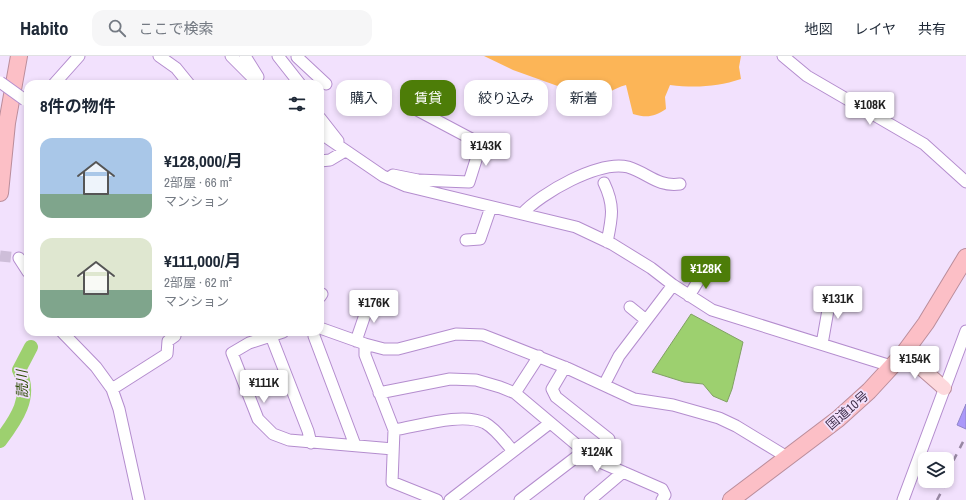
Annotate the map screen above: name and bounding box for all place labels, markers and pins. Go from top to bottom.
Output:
pin: ¥108K [842,92,898,126]
pin: ¥143K [458,133,514,167]
pin: ¥128K [678,256,734,290]
pin: ¥131K [810,286,866,320]
pin: ¥176K [346,290,402,324]
pin: ¥154K [887,346,943,380]
pin: ¥111K [236,370,292,404]
pin: ¥124K [569,439,625,473]

